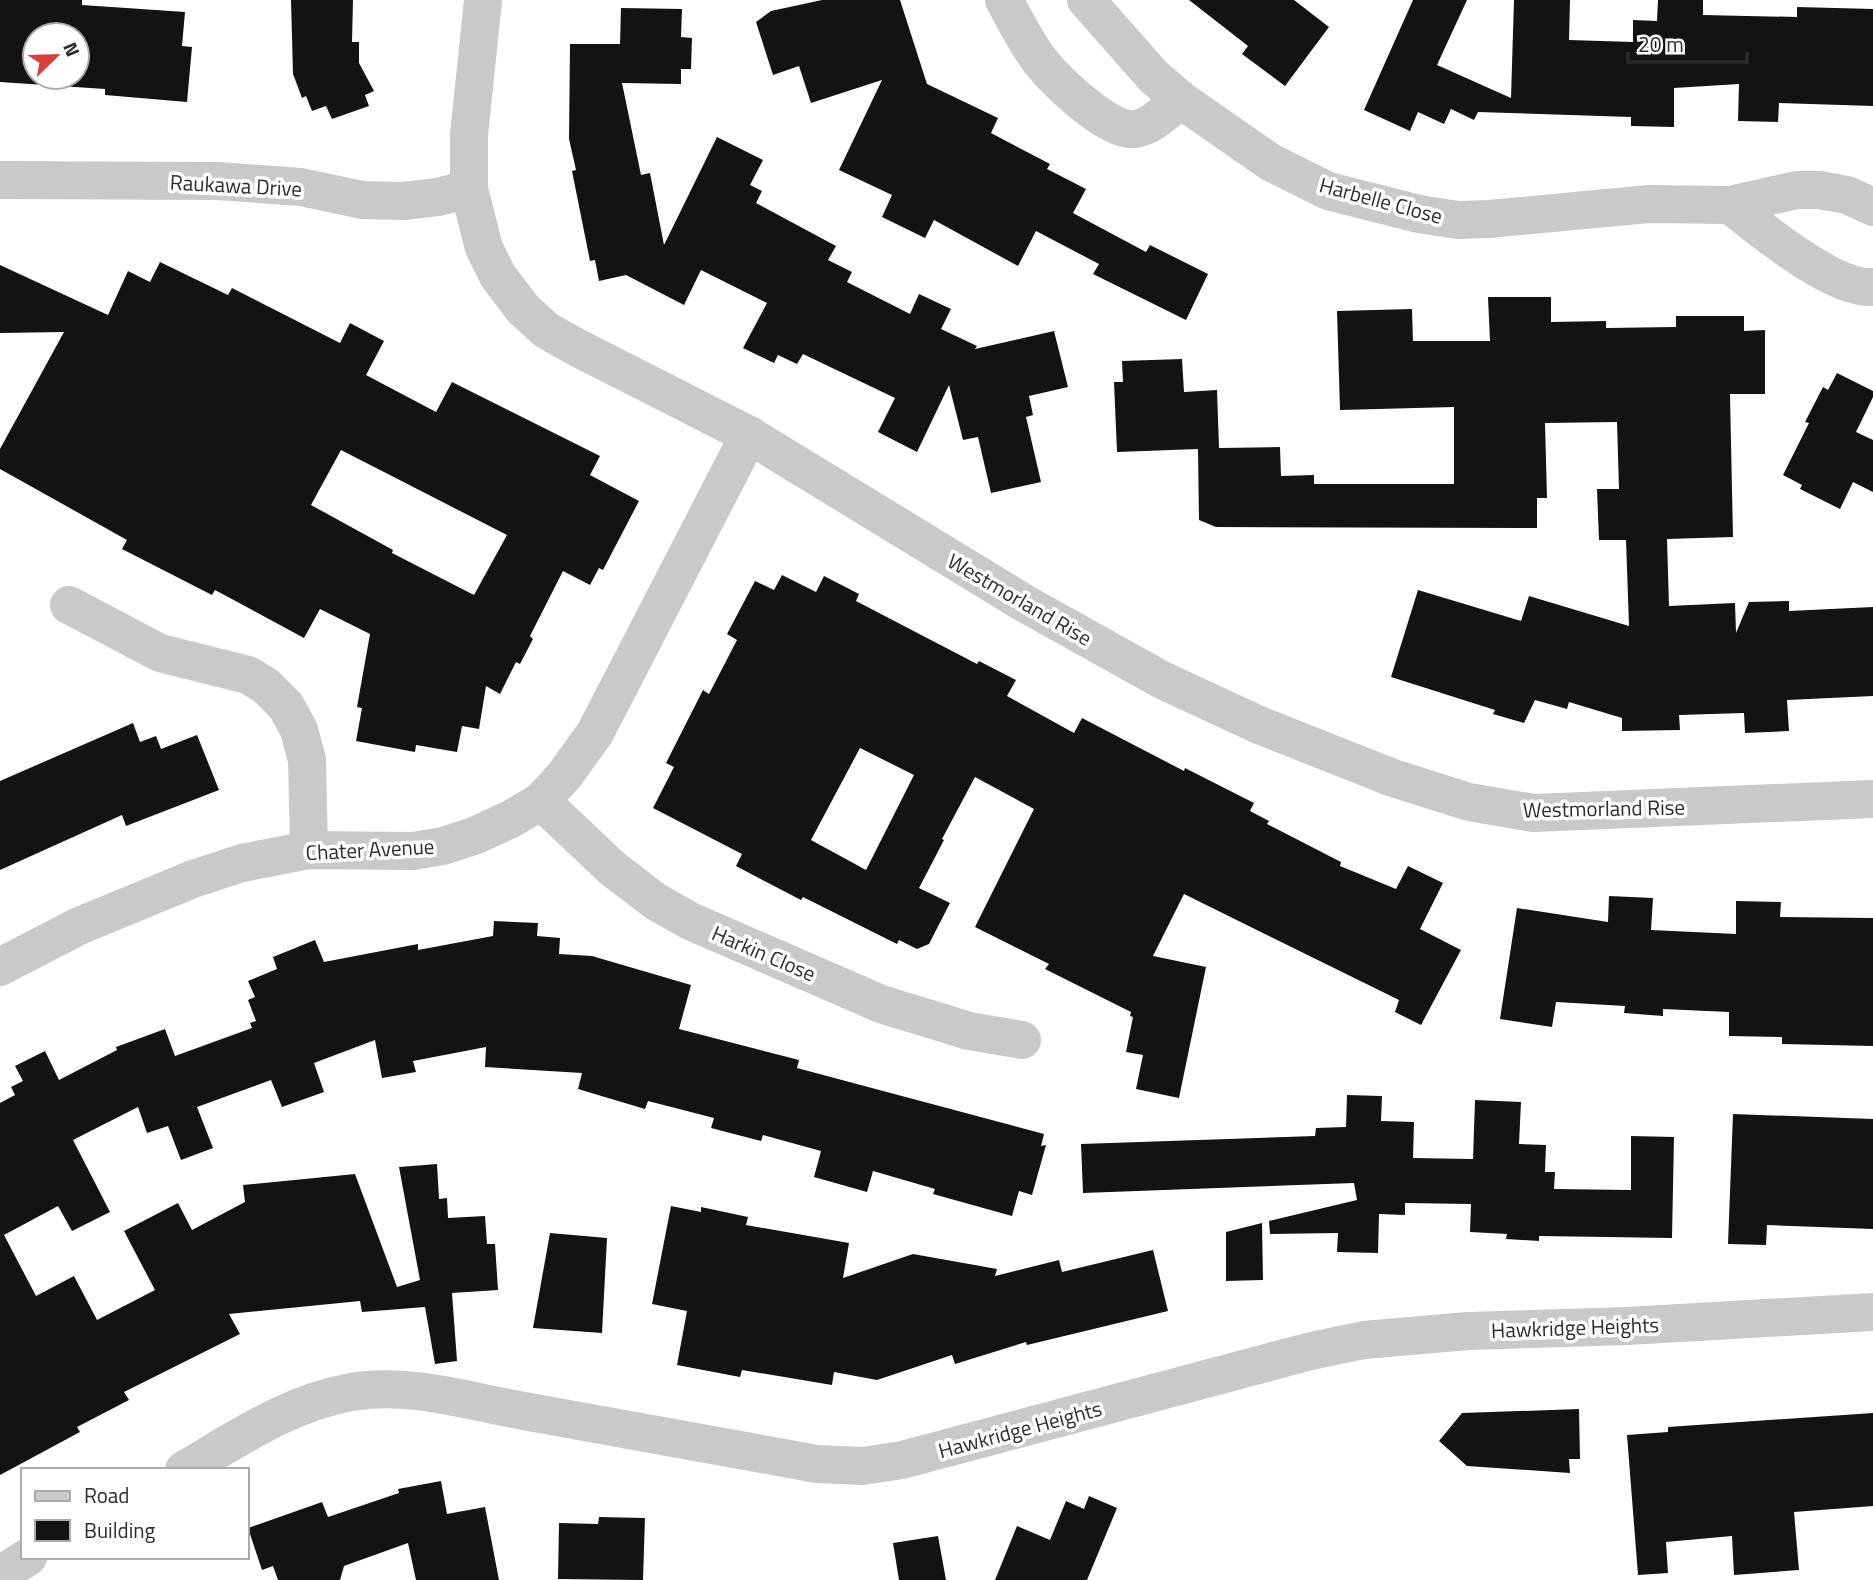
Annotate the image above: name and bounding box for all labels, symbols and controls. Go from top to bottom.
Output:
north arrow [21,21,91,91]
scale bar [1628,21,1747,65]
text: 20 m [1638,28,1684,60]
text: N [56,37,88,61]
street label: Raukawa Drive [169,166,303,204]
street label: Harbelle Close [1316,168,1446,232]
street label: Westmorland Rise [942,545,1098,653]
street label: Westmorland Rise [1523,791,1685,825]
street label: Chater Avenue [305,830,435,868]
street label: Harkin Close [707,917,821,989]
street label: Hawkridge Heights [1490,1308,1660,1346]
street label: Hawkridge Heights [935,1392,1105,1466]
legend [21,1468,248,1559]
text: Road [84,1479,129,1511]
text: Building [84,1514,156,1546]

